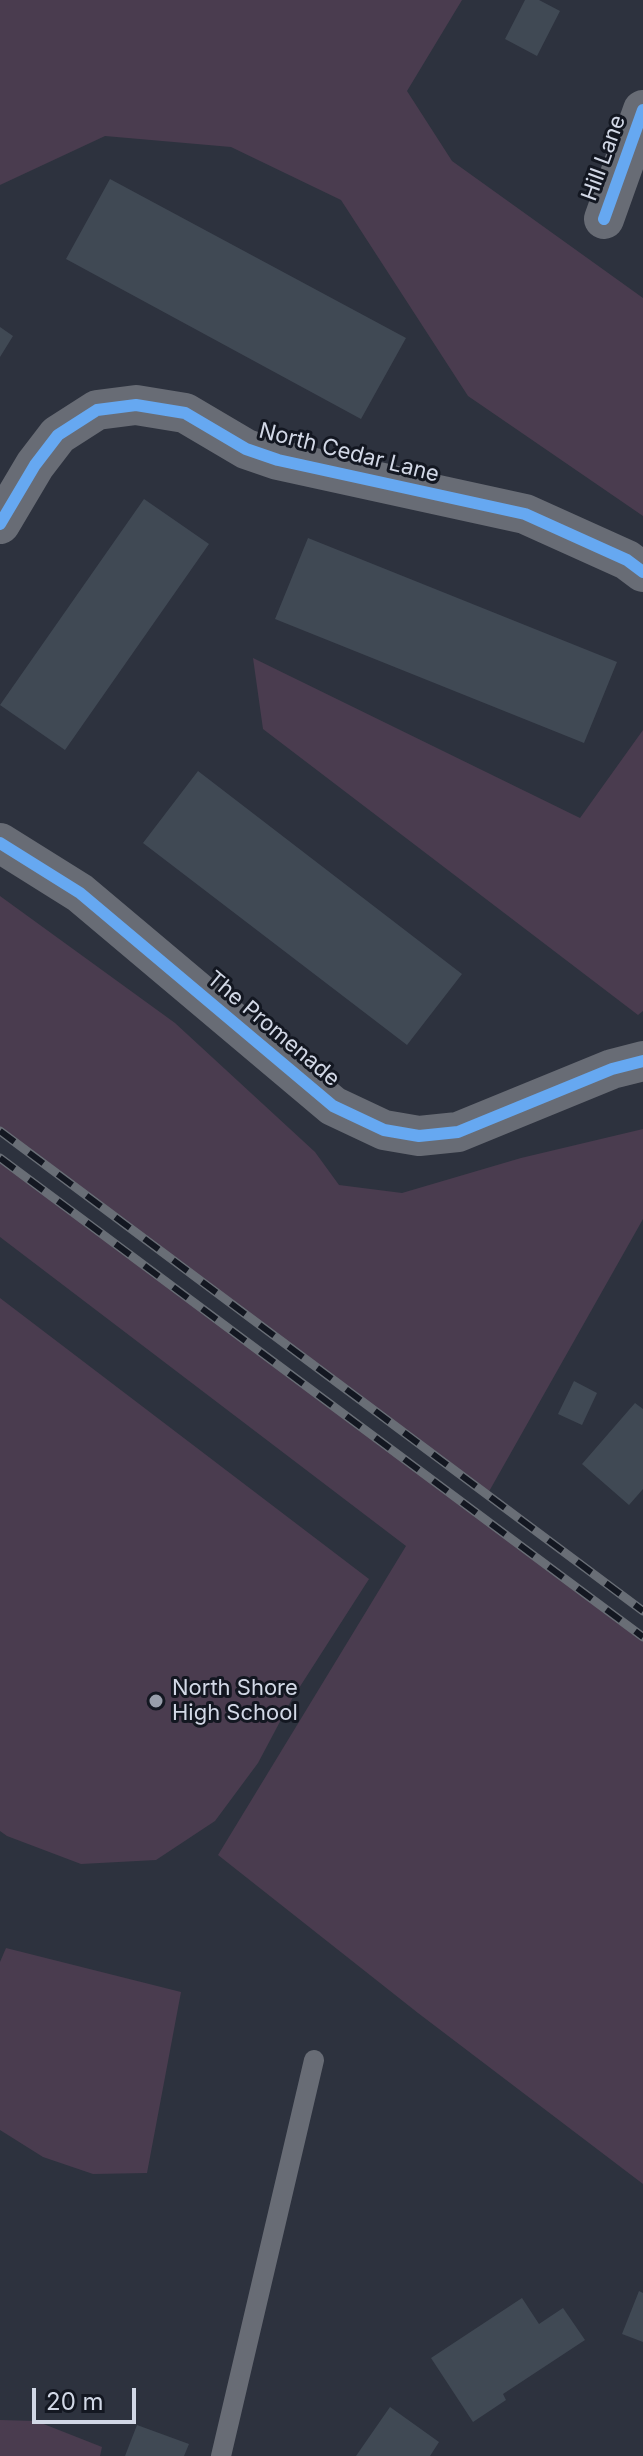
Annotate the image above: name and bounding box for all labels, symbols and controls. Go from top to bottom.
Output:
street label: Hill Lane [576,112,632,204]
street label: North Cedar Lane [256,418,442,488]
street label: The Promenade [201,966,345,1092]
place label: North Shore High School [172,1675,298,1726]
marker: North Shore High School [147,1692,165,1710]
scale bar [36,2372,140,2422]
text: 20 m [46,2387,104,2416]

